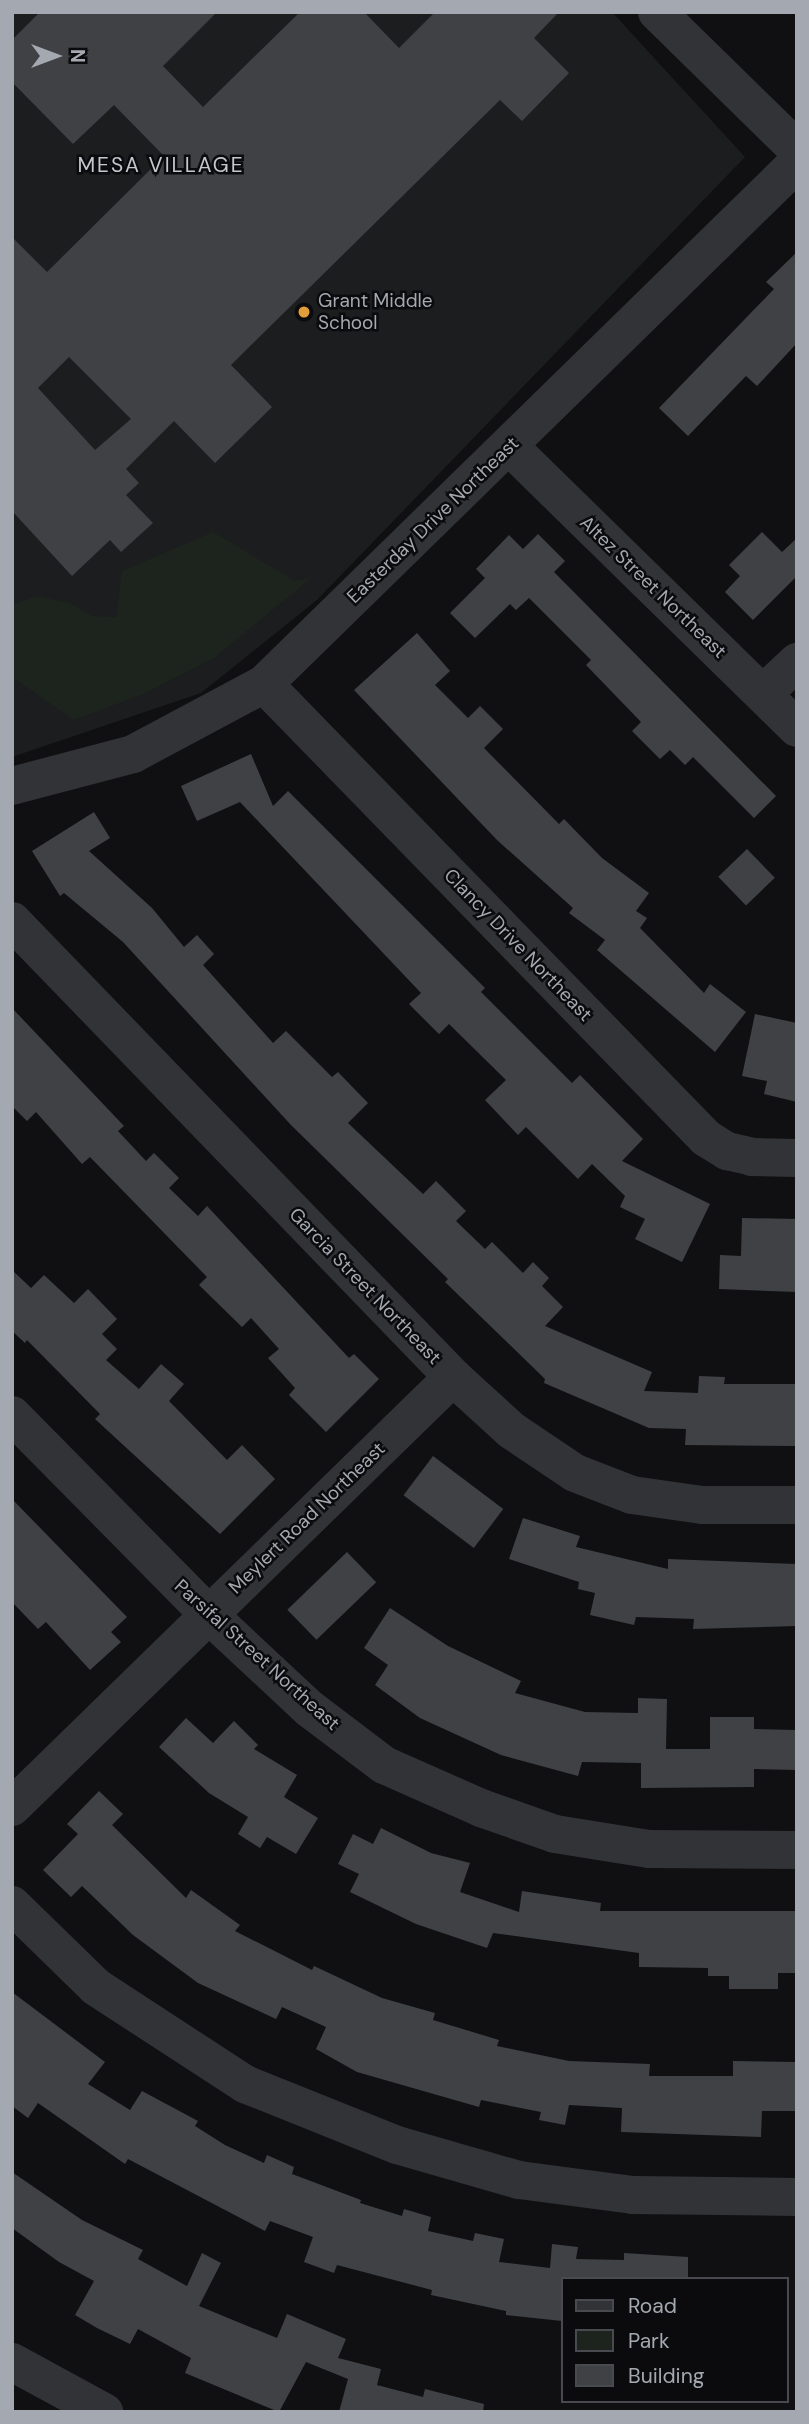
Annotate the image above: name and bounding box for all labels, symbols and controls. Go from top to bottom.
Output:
north arrow [21,21,91,91]
text: N [65,49,90,63]
district label: MESA VILLAGE [79,152,243,178]
place label: Grant Middle School [318,290,433,334]
marker: Grant Middle School [296,304,312,320]
street label: Easterday Drive Northeast [342,432,524,608]
street label: Altez Street Northeast [575,511,731,663]
street label: Clancy Drive Northeast [439,864,597,1026]
street label: Garcia Street Northeast [284,1203,446,1369]
street label: Meylert Road Northeast [224,1437,390,1599]
street label: Parsifal Street Northeast [170,1575,344,1735]
legend [560,2277,788,2403]
text: Road [628,2292,677,2320]
text: Park [628,2327,669,2355]
text: Building [628,2362,704,2390]

